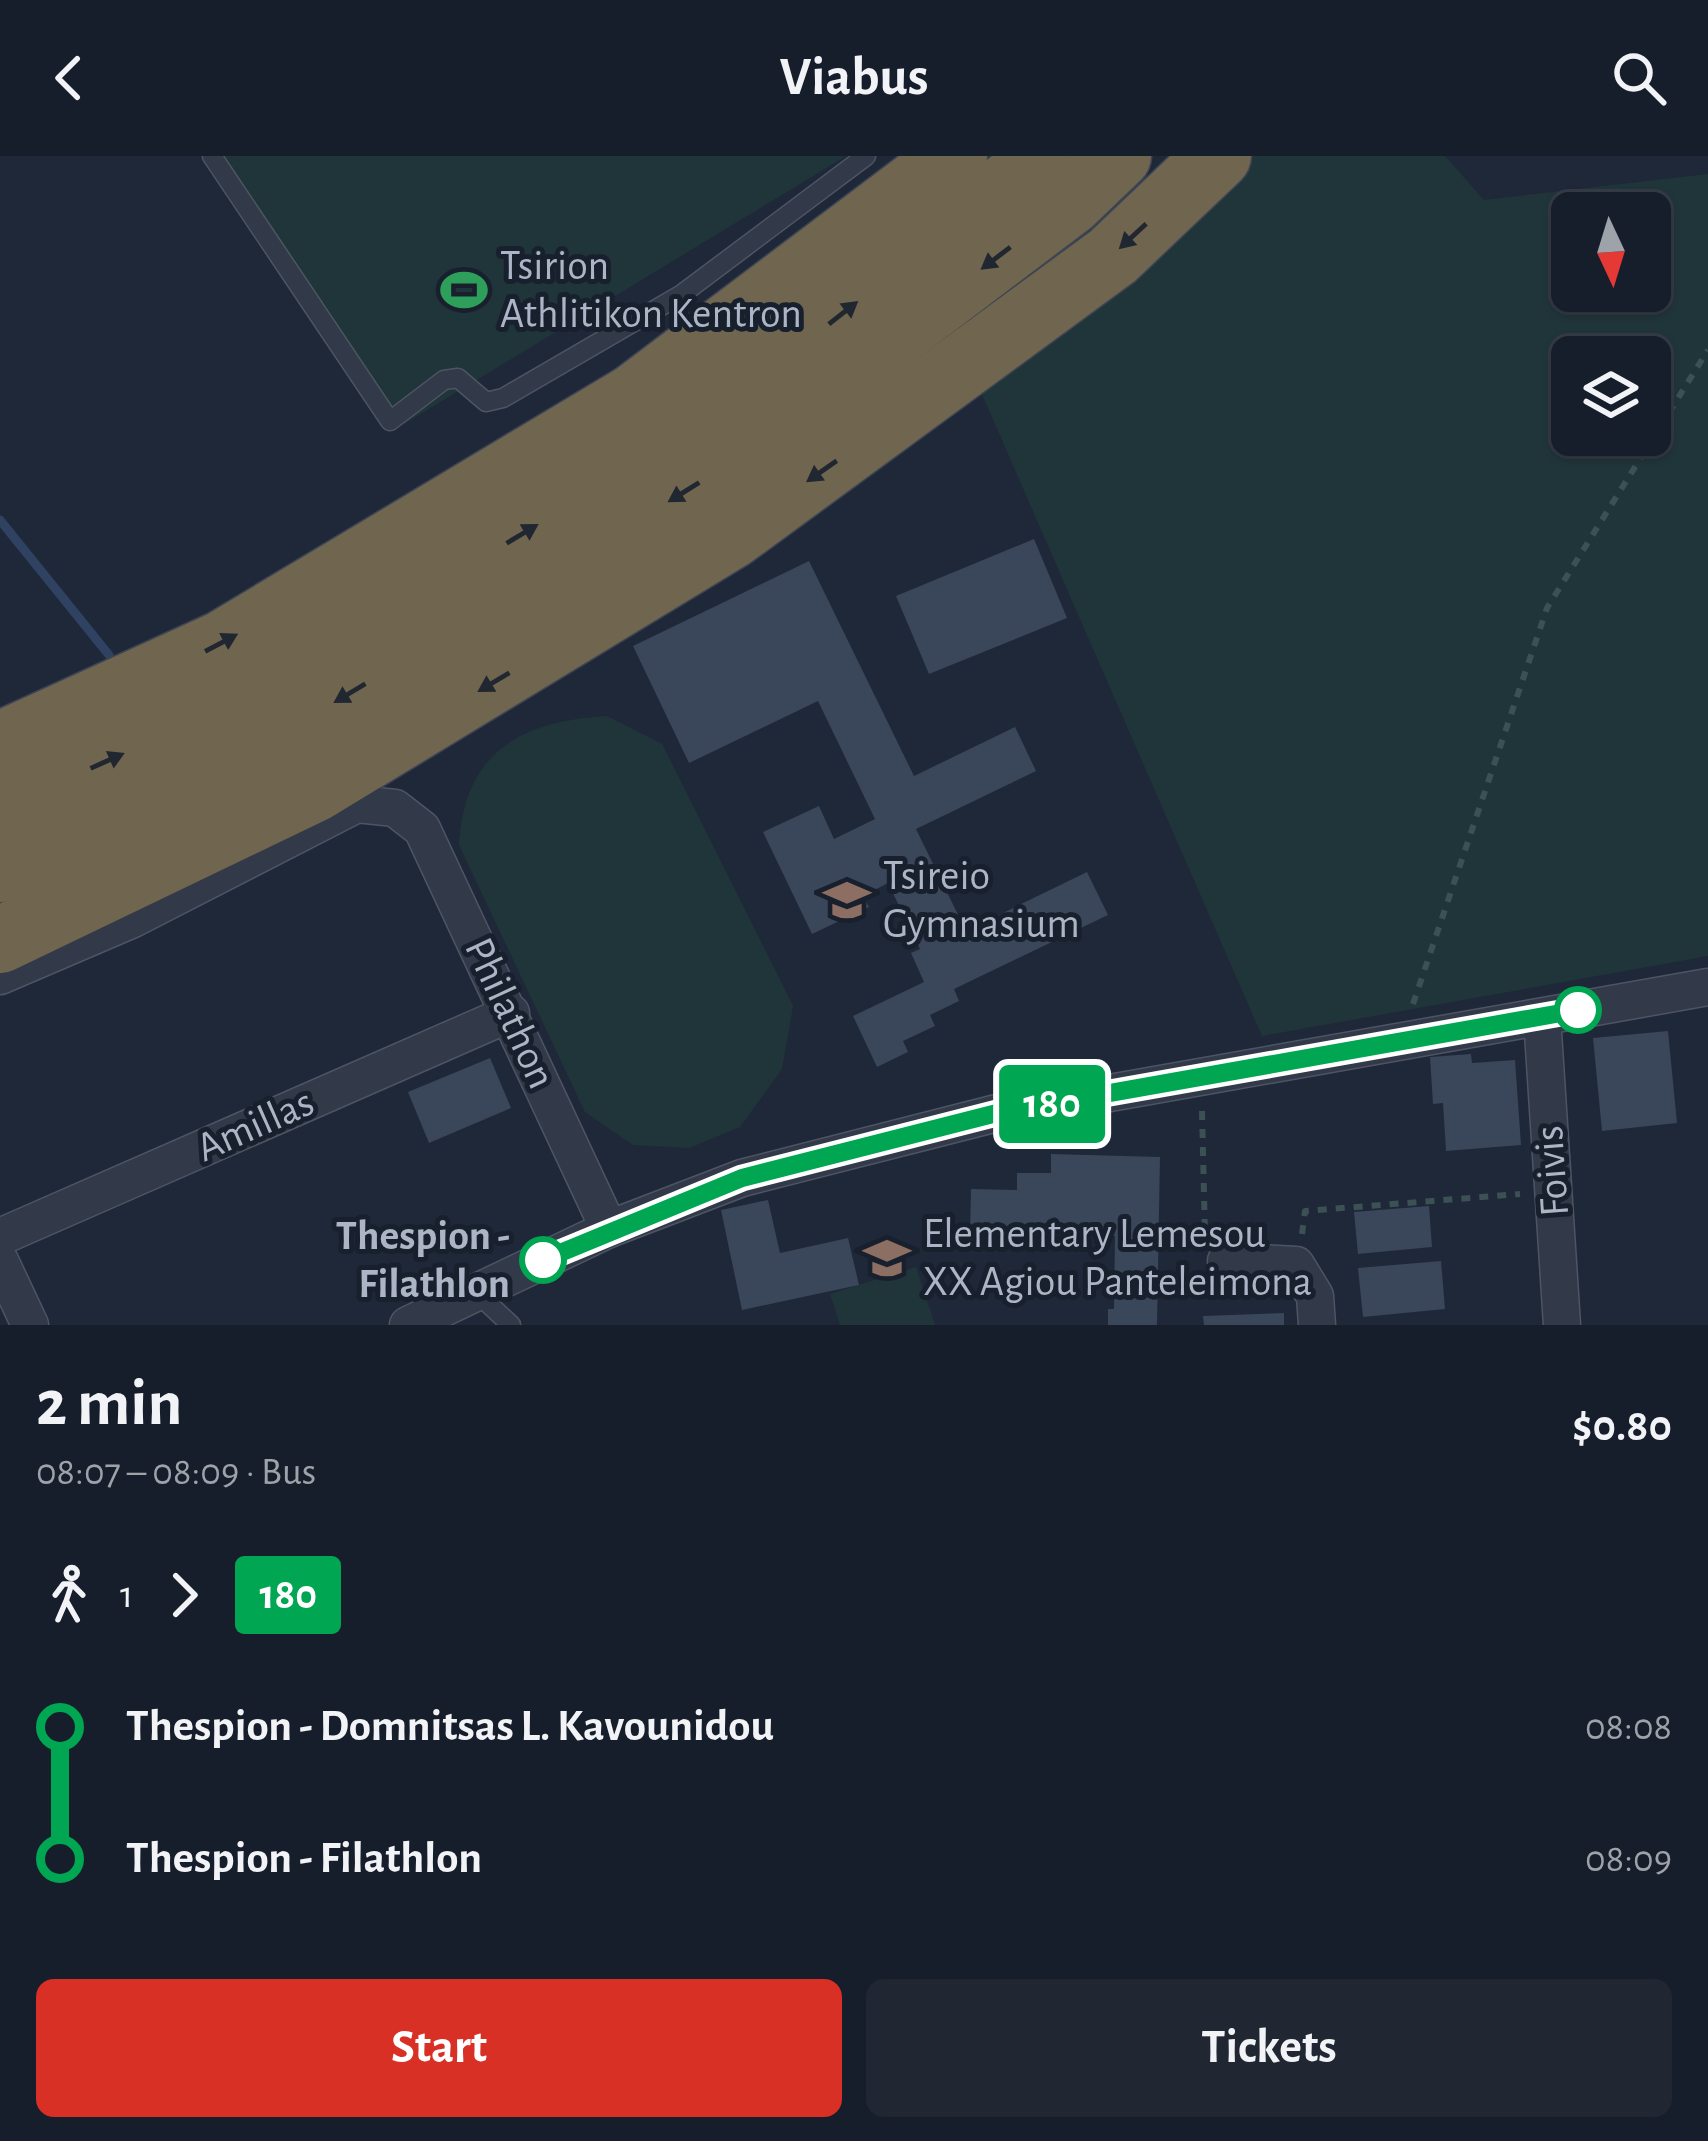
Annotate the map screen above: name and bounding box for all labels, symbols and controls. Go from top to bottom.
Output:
icon: back [36,45,102,111]
icon: search [1606,45,1672,111]
text: Viabus [780,51,928,105]
north arrow [1551,192,1671,312]
map controls [1551,192,1671,456]
one-way arrow [1119,222,1148,250]
place label: Tsirion Athlitikon Kentron [500,245,802,335]
one-way arrow [980,245,1011,270]
sports icon: Tsirion Athlitikon Kentron [439,265,489,315]
one-way arrow [827,302,859,326]
button: layers [1551,336,1671,456]
one-way arrow [806,459,838,482]
one-way arrow [667,481,701,502]
one-way arrow [505,524,539,545]
one-way arrow [203,633,238,654]
one-way arrow [477,671,511,692]
one-way arrow [333,682,367,703]
one-way arrow [89,750,124,770]
place label: Tsireio Gymnasium [883,855,1080,945]
school or university icon: Tsireio Gymnasium [822,875,872,925]
street label: Philathon [457,931,563,1095]
unlabelled marker [1556,988,1600,1032]
line badge: 180 [983,1065,1121,1143]
street label: Amillas [190,1081,320,1169]
text: 180 [1023,1083,1081,1125]
street label: Foivis [1528,1124,1576,1218]
place label: Elementary Lemesou XX Agiou Panteleimona [923,1213,1312,1303]
place label: Thespion - Filathlon [336,1215,510,1305]
school or university icon: Elementary Lemesou XX Agiou Panteleimona [862,1233,912,1283]
marker: Thespion - Filathlon [521,1238,565,1282]
text: 2 min [36,1371,182,1437]
text: $0.80 [1572,1404,1672,1449]
text: 08:07 – 08:09 · Bus [36,1453,316,1492]
icon: walk [36,1562,102,1628]
icon: forward [151,1562,217,1628]
text: 180 [259,1574,317,1616]
text: 1 [120,1576,133,1615]
text: Thespion - Domnitsas L. Kavounidou [126,1704,774,1749]
text: 08:08 [1585,1708,1672,1747]
text: Thespion - Filathlon [126,1836,482,1881]
text: 08:09 [1585,1840,1672,1879]
button: Start [36,1979,842,2117]
button: Tickets [866,1979,1672,2117]

